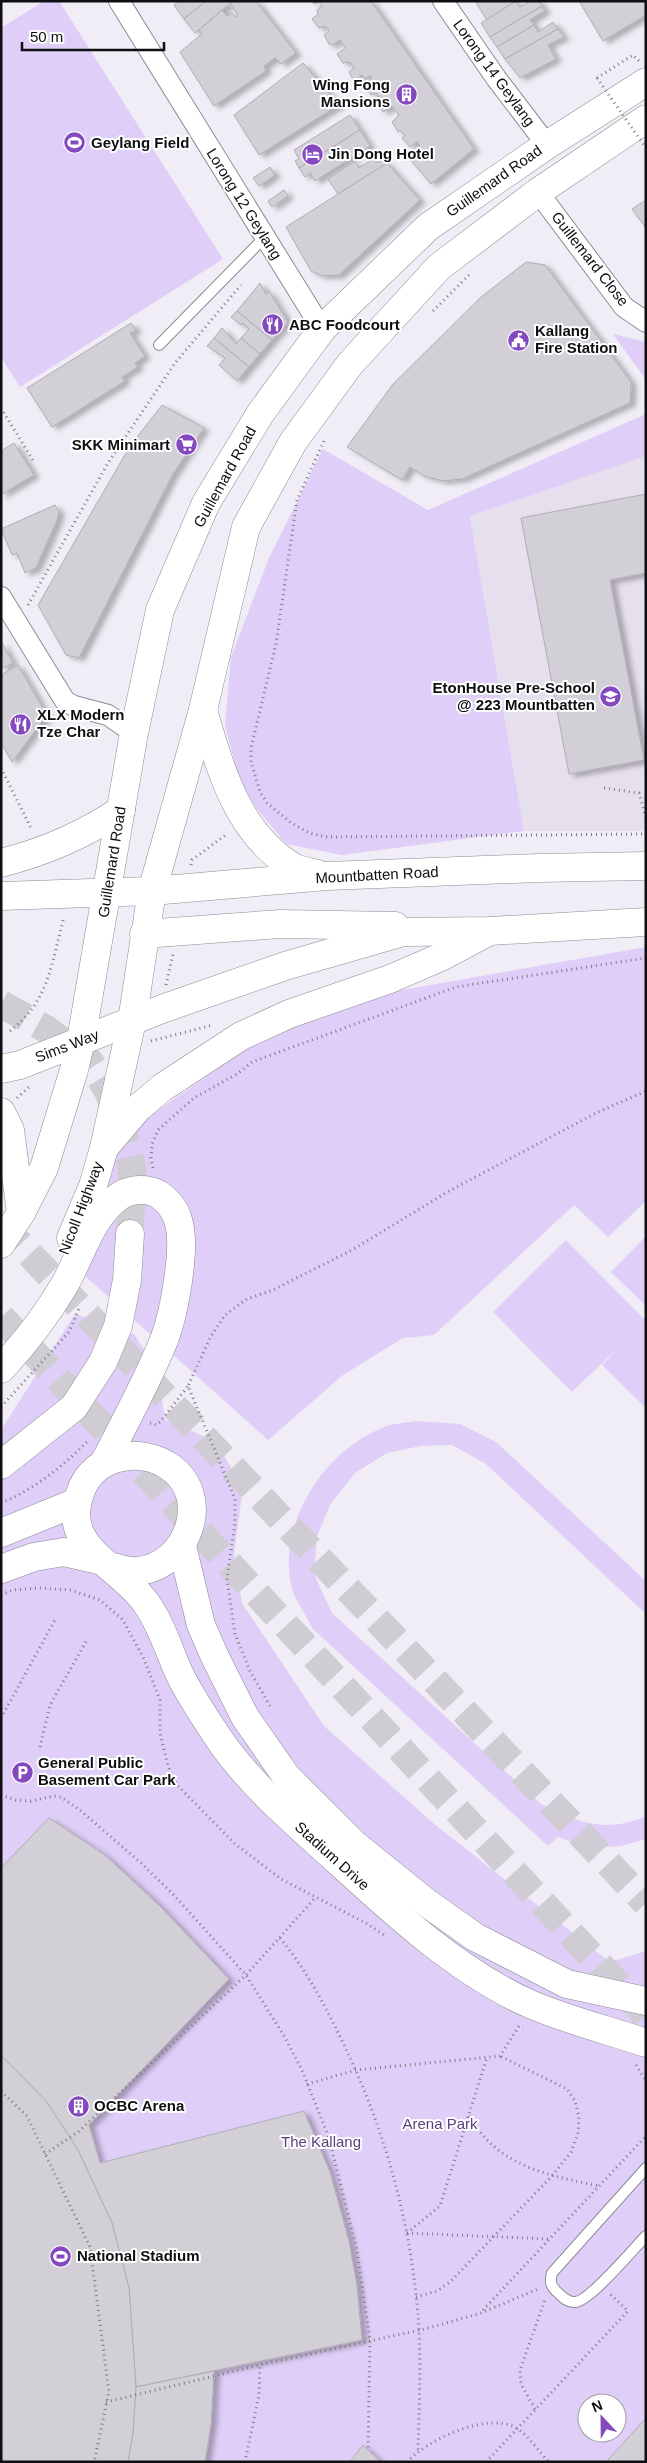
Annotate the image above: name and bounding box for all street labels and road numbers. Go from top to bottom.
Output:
street label: Lorong 14 Geylang [450,16,539,129]
street label: Guillemard Road [443,141,545,220]
street label: Lorong 12 Geylang [203,145,285,262]
street label: Guillemard Close [548,208,633,309]
street label: Guillemard Road [190,423,259,530]
street label: Guillemard Road [94,805,129,919]
street label: Mountbatten Road [315,863,439,886]
street label: Sims Way [33,1025,102,1065]
street label: Nicoll Highway [55,1158,106,1257]
street label: Stadium Drive [292,1818,373,1893]

